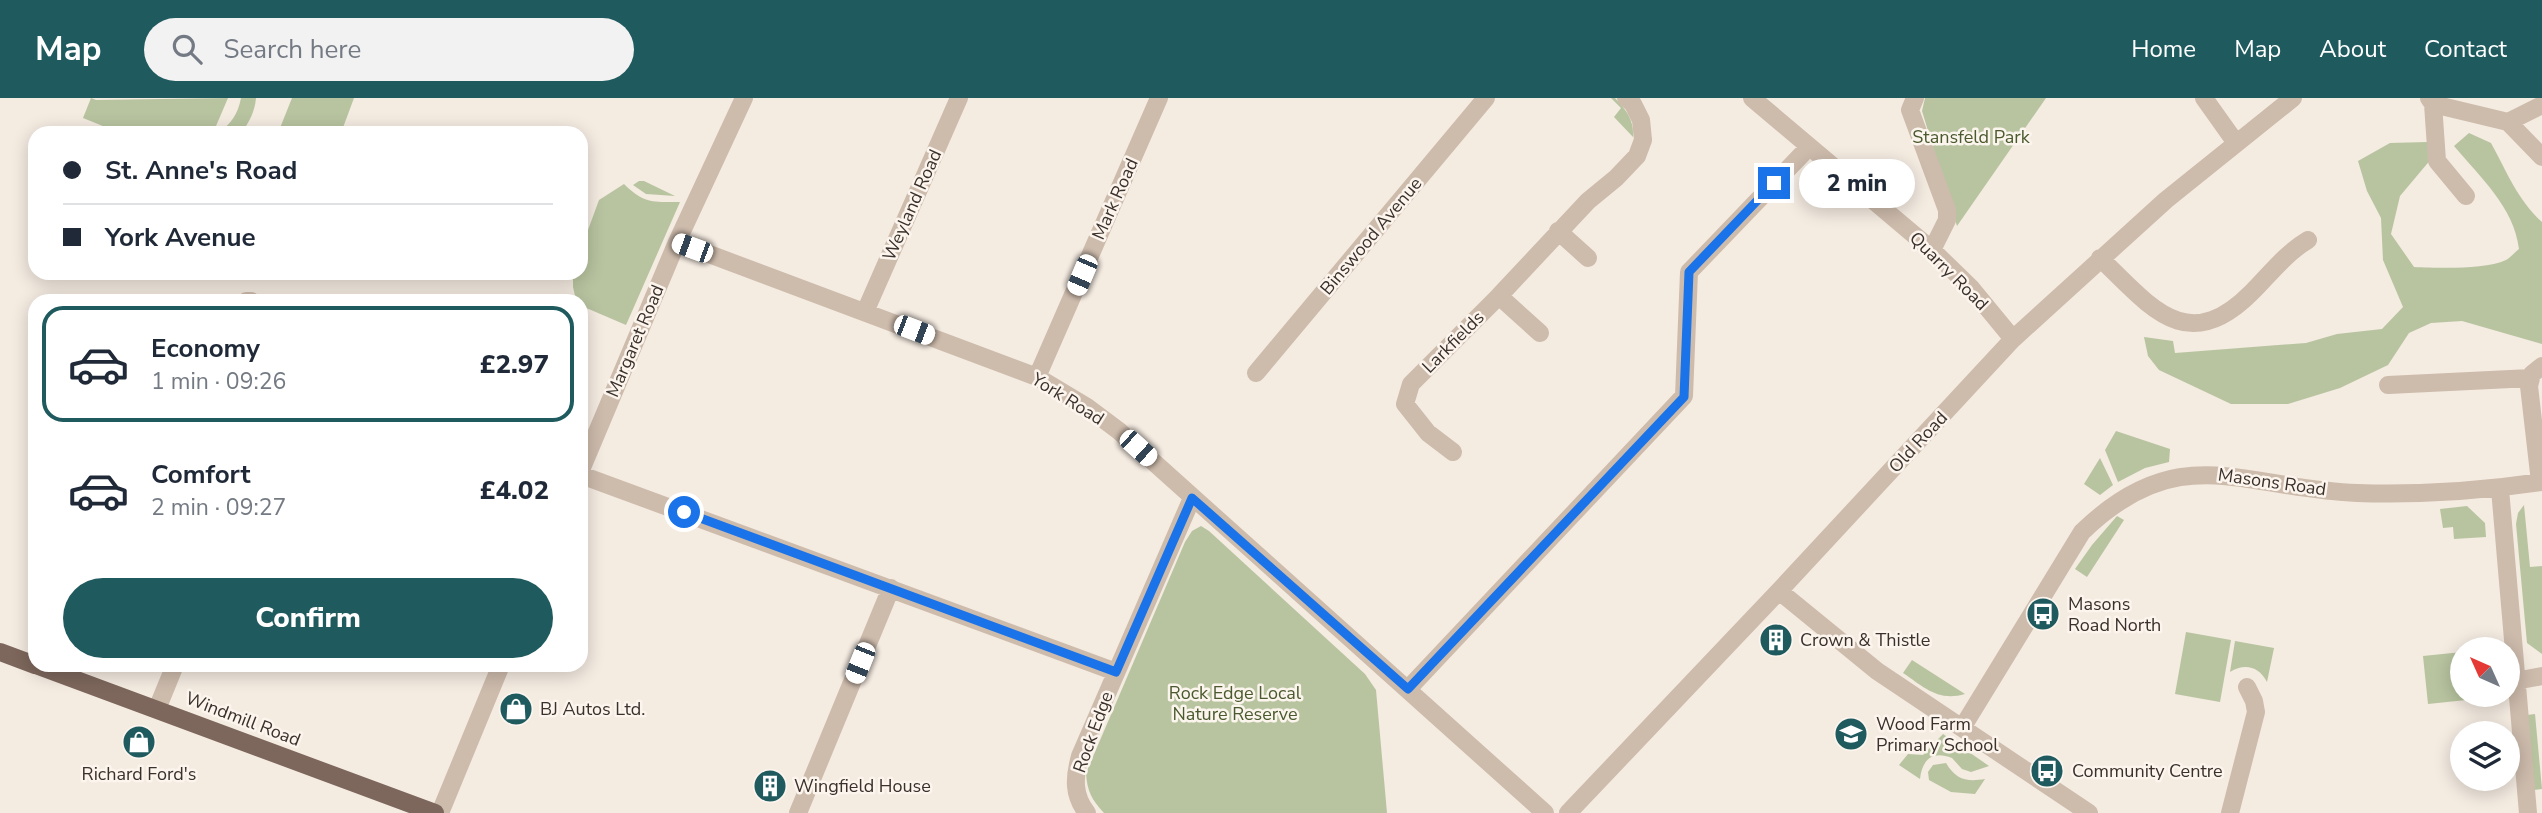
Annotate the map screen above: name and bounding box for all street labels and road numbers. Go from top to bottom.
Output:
street label: Weyland Road [877,145,947,265]
street label: Mark Road [1086,154,1144,244]
street label: Binswood Avenue [1315,172,1427,300]
street label: Quarry Road [1904,226,1994,316]
street label: Margaret Road [600,281,670,401]
street label: Larkfields [1417,306,1489,378]
street label: York Road [1026,367,1109,431]
street label: Old Road [1883,406,1953,478]
street label: Masons Road [2216,463,2328,501]
street label: Windmill Road [182,686,304,752]
street label: Rock Edge [1067,688,1119,776]

